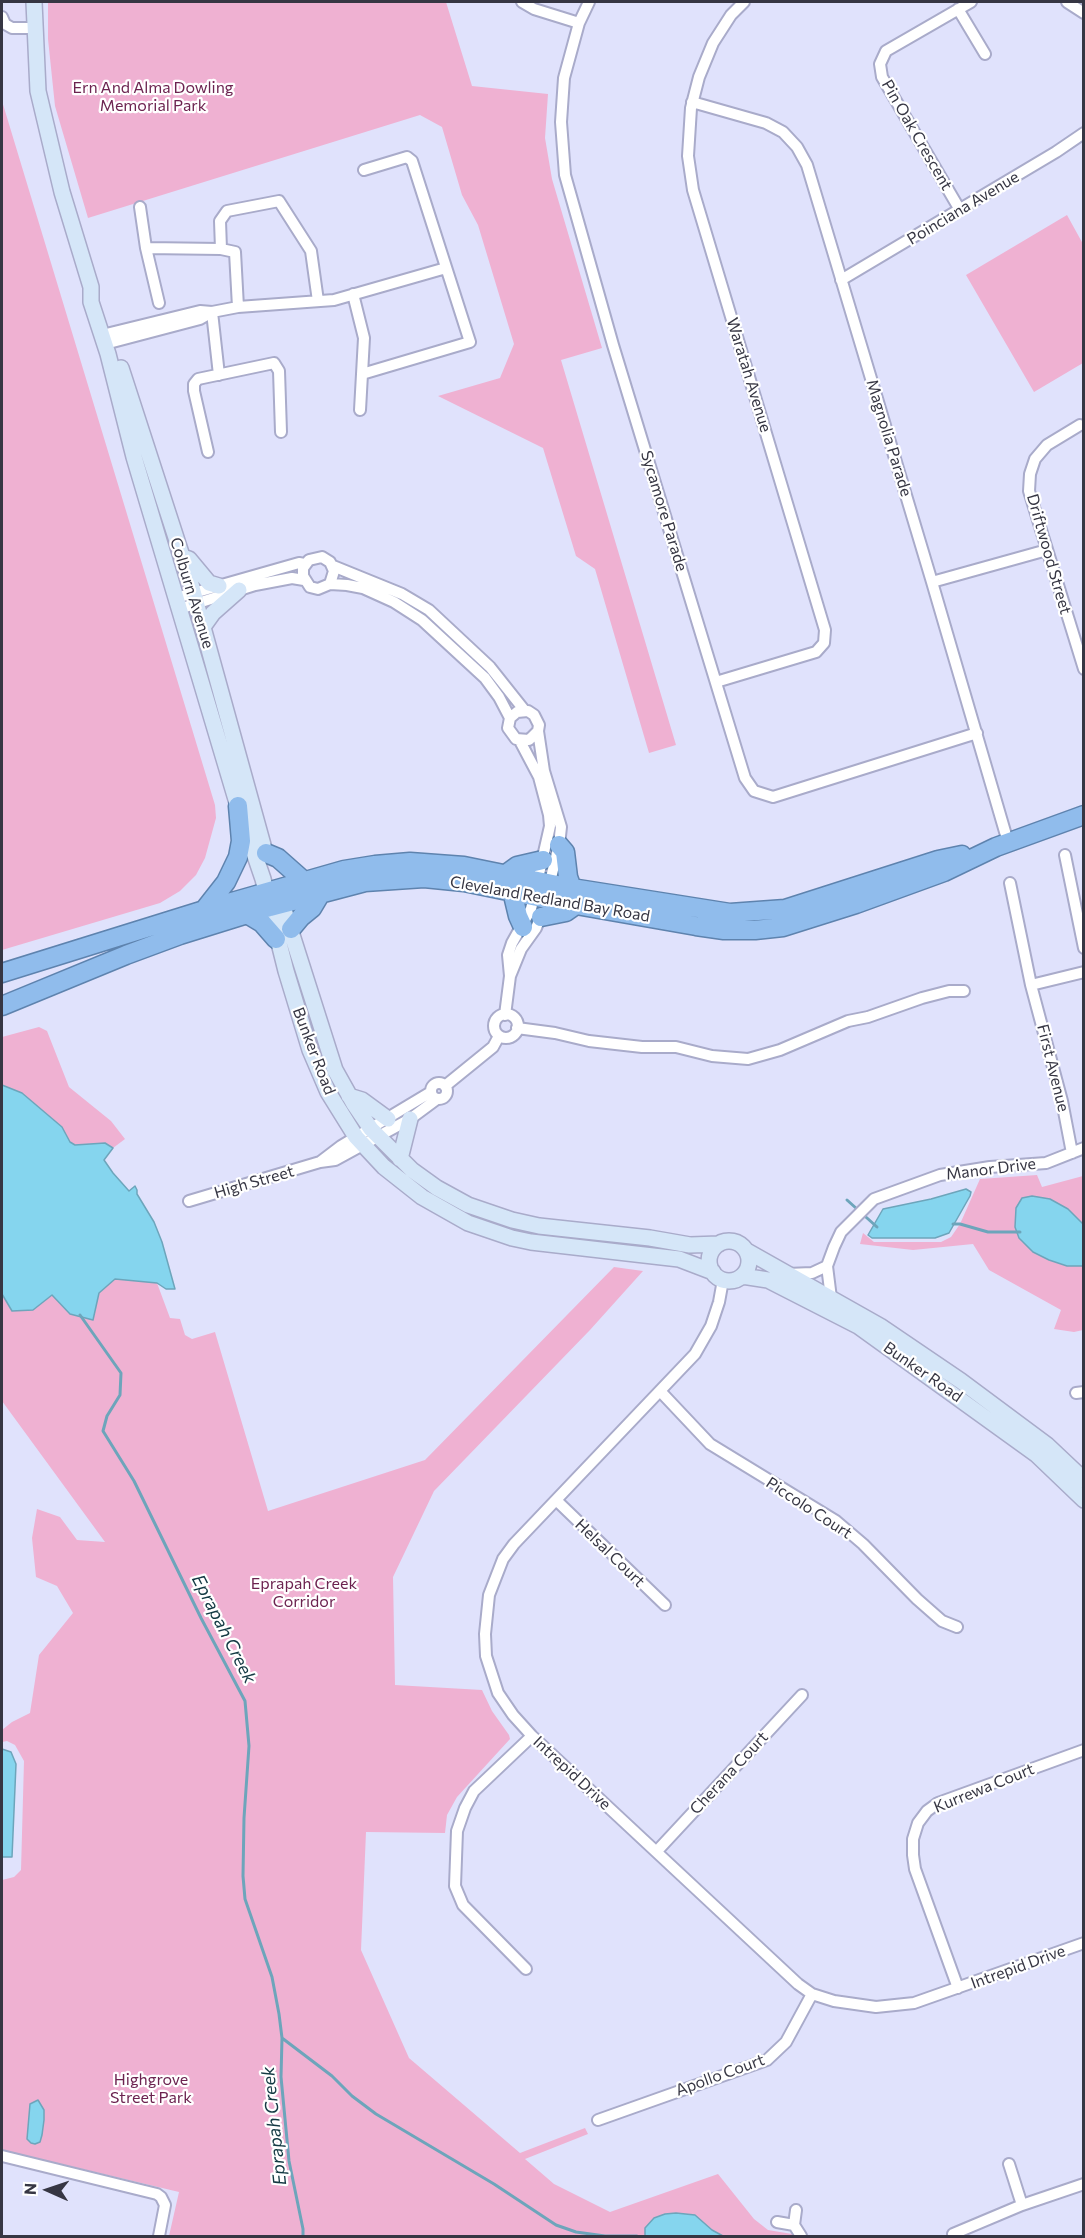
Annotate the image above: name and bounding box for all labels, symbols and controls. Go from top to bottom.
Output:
street label: Pin Oak Crescent [878,76,956,194]
park label: Ern And Alma Dowling Memorial Park [72,78,234,116]
street label: Poinciana Avenue [904,167,1022,249]
street label: Waratah Avenue [722,315,776,435]
street label: Magnolia Parade [862,377,916,499]
street label: Sycamore Parade [637,448,691,574]
street label: Driftwood Street [1023,492,1075,616]
street label: Colburn Avenue [166,535,218,651]
street label: Cleveland Redland Bay Road [449,872,651,926]
street label: Bunker Road [289,1005,339,1097]
street label: First Avenue [1033,1022,1073,1114]
street label: Manor Drive [945,1154,1037,1184]
street label: High Street [212,1161,296,1203]
street label: Bunker Road [880,1338,966,1406]
street label: Piccolo Court [762,1473,856,1543]
street label: Helsal Court [571,1515,649,1591]
water label: Eprapah Creek [187,1571,261,1687]
park label: Eprapah Creek Corridor [251,1574,357,1612]
street label: Cherana Court [686,1728,772,1818]
street label: Intrepid Drive [529,1732,615,1814]
street label: Kurrewa Court [931,1759,1037,1817]
street label: Intrepid Drive [968,1941,1068,1993]
street label: Apollo Court [673,2050,767,2100]
water label: Eprapah Creek [257,2065,291,2187]
park label: Highgrove Street Park [110,2070,192,2108]
north arrow [18,2160,78,2220]
text: N [20,2183,39,2196]

